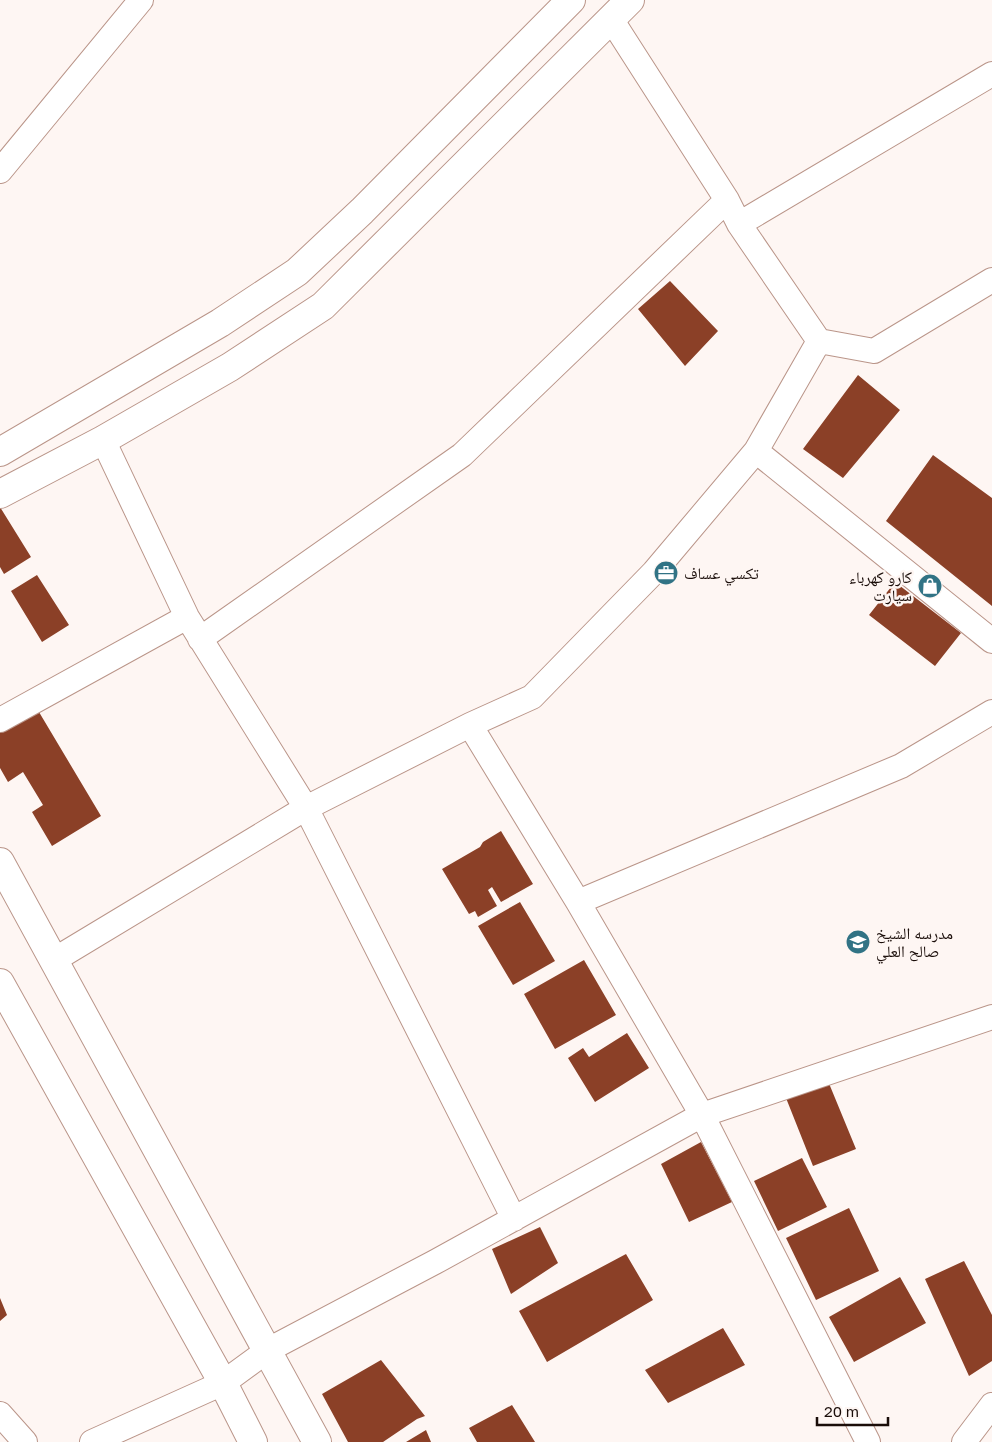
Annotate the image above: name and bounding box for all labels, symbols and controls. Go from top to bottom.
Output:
office icon: تكسي عساف [653,560,679,586]
place label: تكسي عساف [684,563,759,586]
place label: كارو كهرباء سيارت [849,567,912,605]
shop icon: كارو كهرباء سيارت [917,573,943,599]
place label: مدرسه الشيخ صالح العلي [876,923,953,964]
school or university icon: مدرسه الشيخ صالح العلي [845,929,871,955]
scale bar [817,1394,888,1426]
text: 20 m [824,1402,859,1420]

